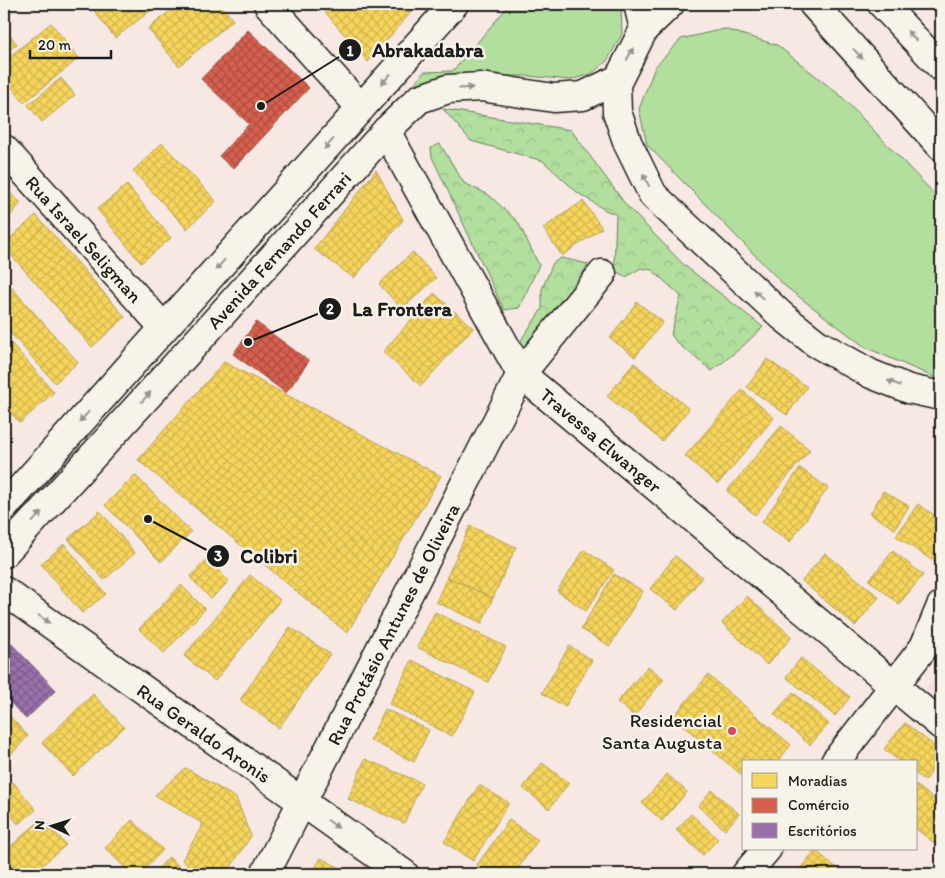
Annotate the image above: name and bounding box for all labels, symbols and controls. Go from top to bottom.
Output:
scale bar [30,28,111,60]
one-way arrow [906,30,918,42]
callout: Abrakadabra [337,33,494,68]
text: 20 m [38,36,72,54]
text: Abrakadabra [371,38,484,62]
text: 1 [347,42,354,60]
one-way arrow [626,47,634,62]
one-way arrow [853,48,864,61]
one-way arrow [381,73,392,86]
one-way arrow [459,84,475,92]
one-way arrow [323,137,334,150]
street label: Avenida Fernando Ferrari [202,167,356,334]
street label: Rua Israel Seligman [21,171,147,308]
one-way arrow [642,173,650,187]
one-way arrow [214,259,226,271]
one-way arrow [754,289,766,301]
callout: La Frontera [317,291,462,326]
text: La Frontera [352,297,452,321]
text: 2 [326,300,334,318]
one-way arrow [887,379,902,386]
street label: Travessa Elwanger [535,383,666,498]
one-way arrow [140,391,152,403]
one-way arrow [78,410,90,422]
street label: Rua Protásio Antunes de Oliveira [322,499,465,749]
one-way arrow [31,511,43,523]
callout: Colibri [205,539,308,574]
text: Colibri [240,544,298,568]
text: 3 [214,547,222,565]
one-way arrow [37,614,50,624]
street label: Rua Geraldo Aronis [132,679,275,788]
place label: Residencial Santa Augusta [602,709,723,754]
marker: Residencial Santa Augusta [726,725,738,737]
legend [742,760,918,850]
text: Moradias [788,772,847,790]
text: Comércio [788,796,849,814]
north arrow [28,800,78,850]
one-way arrow [326,819,340,829]
text: N [31,820,48,830]
text: Escritórios [788,822,857,840]

